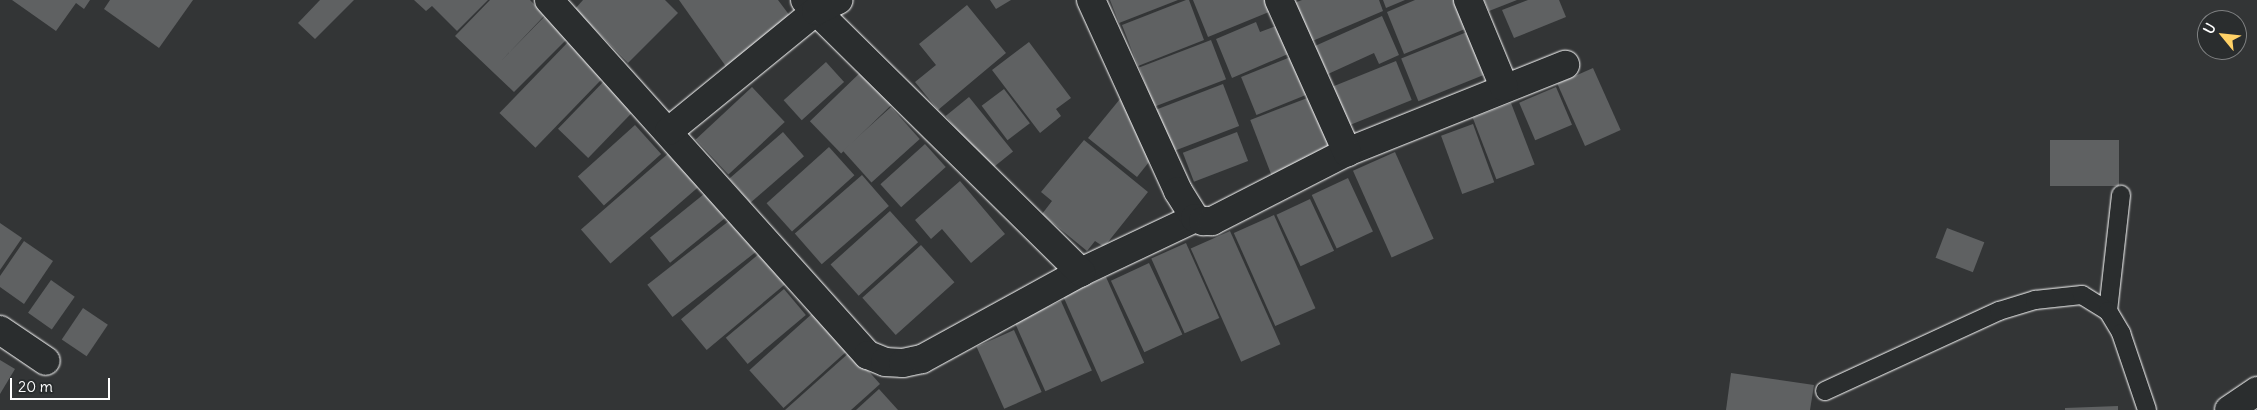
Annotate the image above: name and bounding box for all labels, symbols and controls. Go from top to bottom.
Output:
north arrow [2197,10,2247,60]
text: U [2199,20,2220,37]
scale bar [12,368,112,400]
text: 20 m [18,377,53,396]

